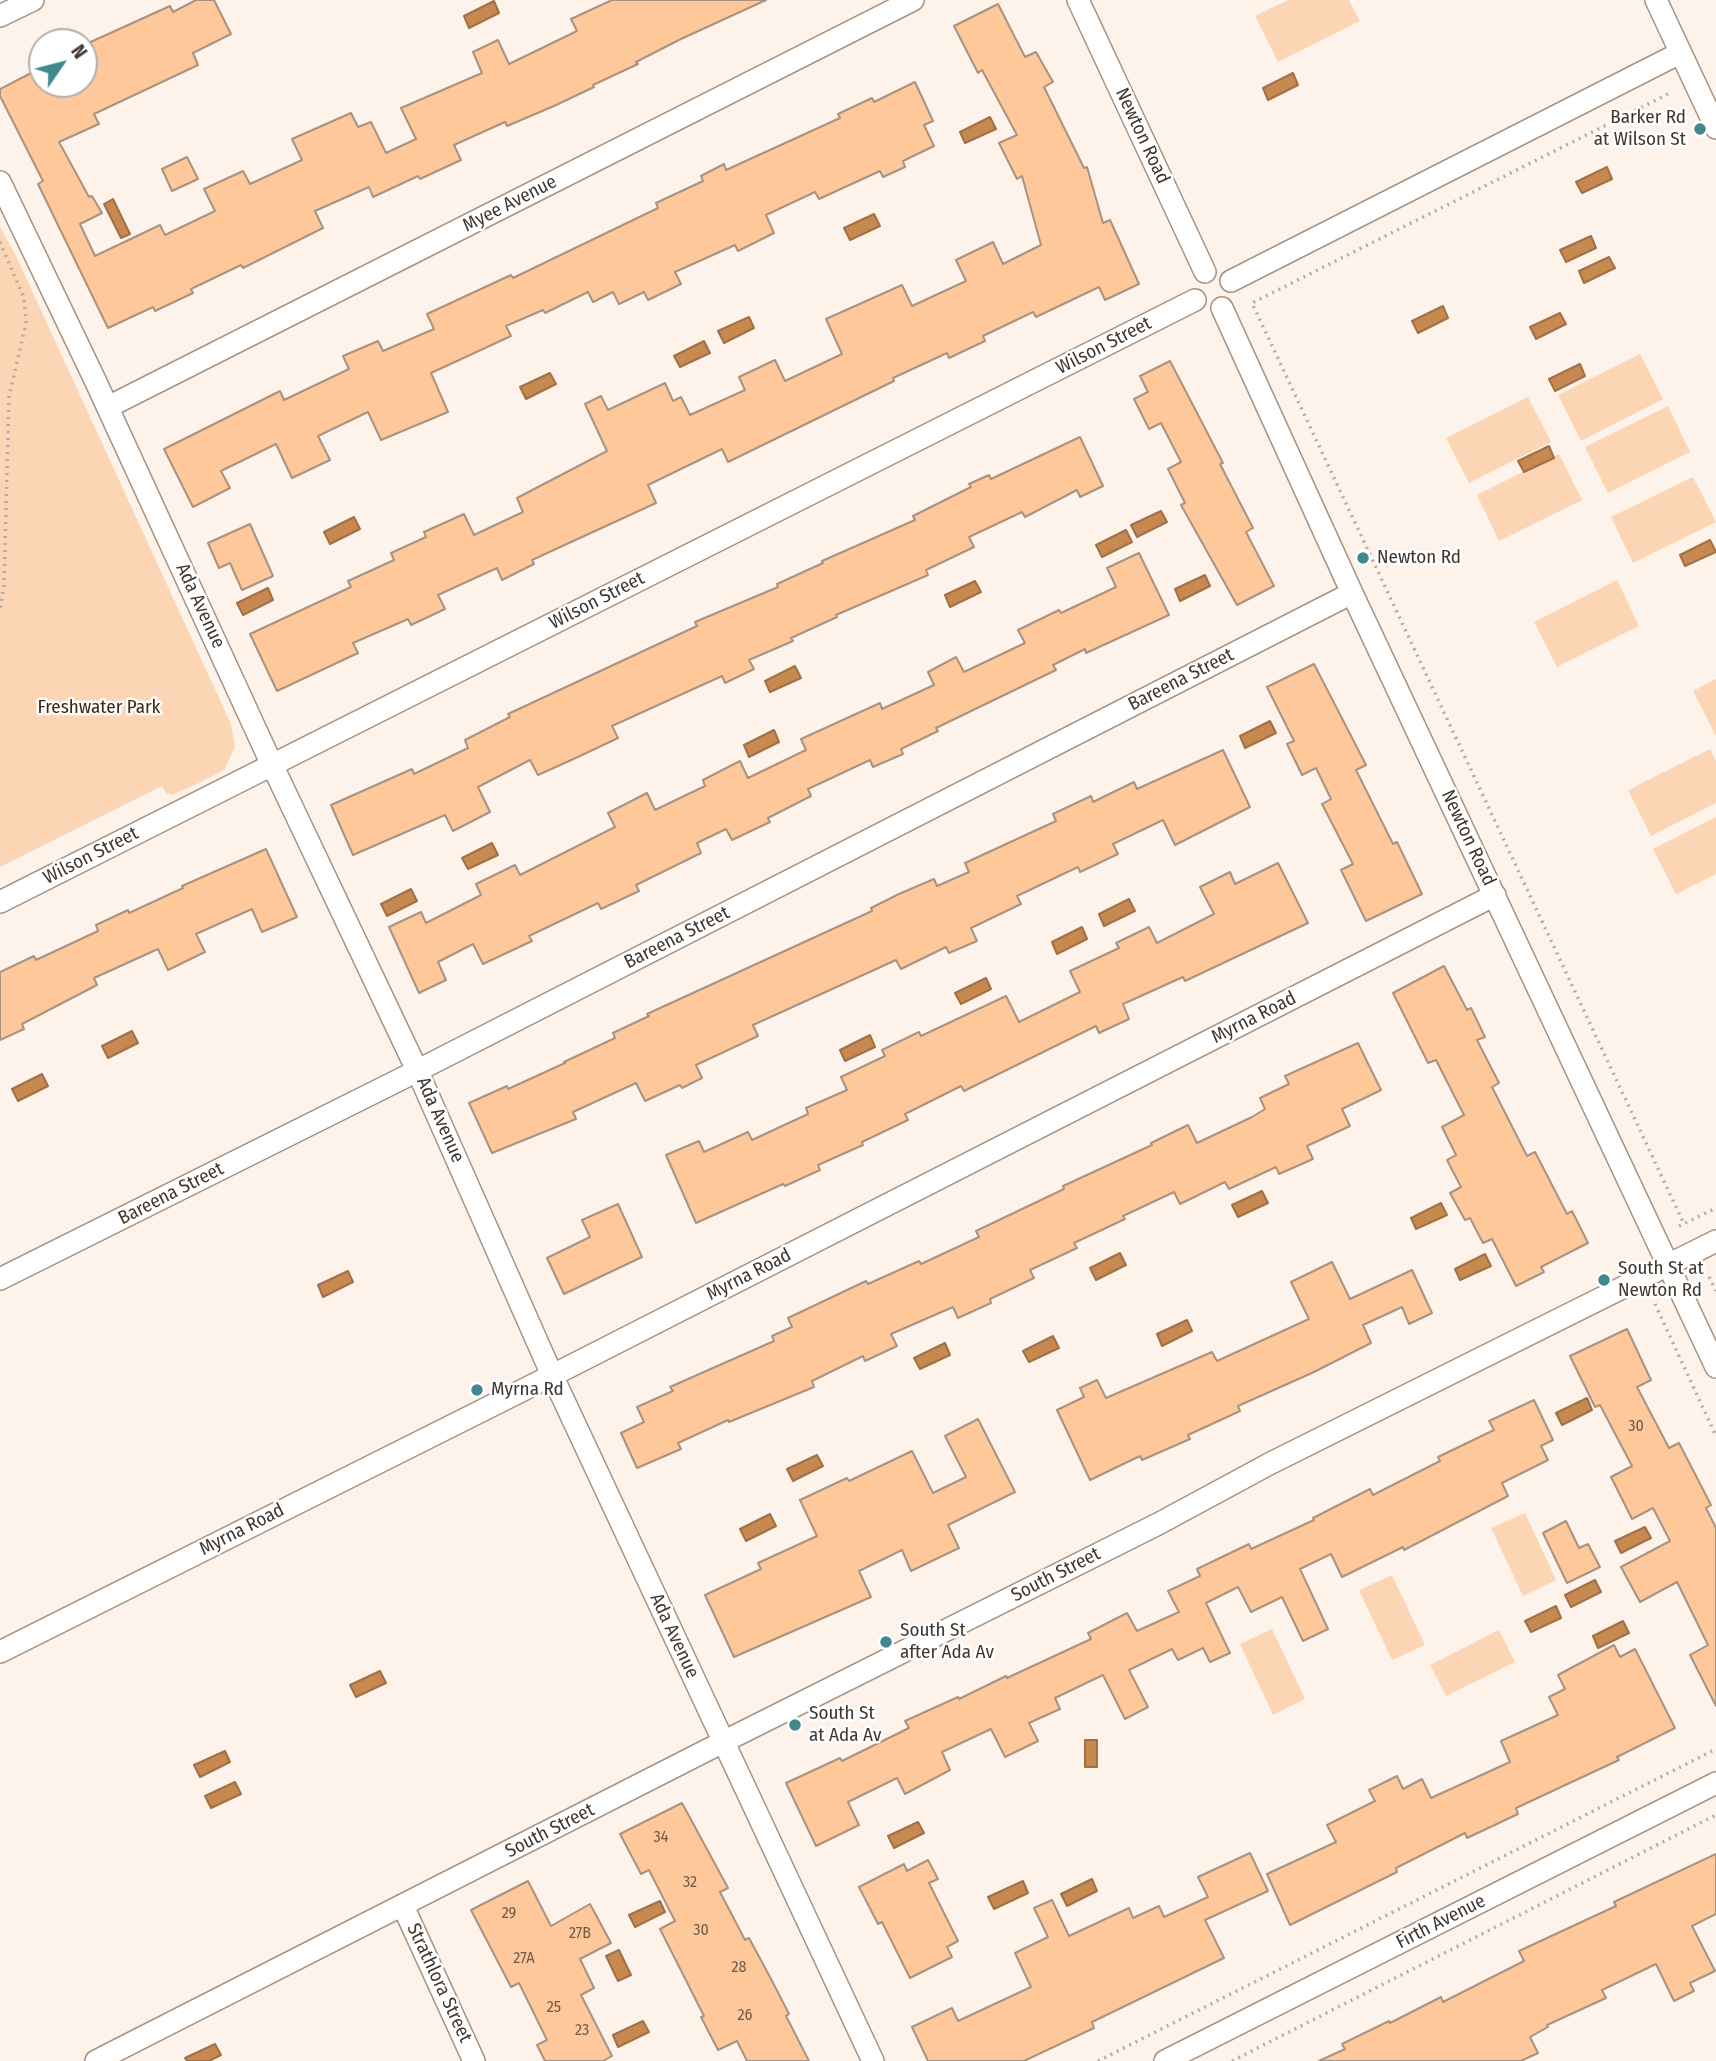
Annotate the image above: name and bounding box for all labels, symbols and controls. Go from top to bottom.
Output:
north arrow [28,28,98,98]
text: N [66,41,92,63]
street label: Newton Road [1110,84,1174,188]
place label: Barker Rd at Wilson St [1594,107,1686,151]
marker: Barker Rd at Wilson St [1692,121,1708,137]
street label: Myee Avenue [459,171,561,237]
street label: Wilson Street [1053,312,1155,380]
place label: Newton Rd [1377,547,1461,569]
marker: Newton Rd [1355,550,1371,566]
street label: Ada Avenue [170,560,230,652]
street label: Wilson Street [546,567,648,635]
street label: Bareena Street [1125,644,1237,716]
park label: Freshwater Park [38,697,160,719]
street label: Newton Road [1436,786,1500,890]
street label: Wilson Street [40,822,142,890]
street label: Bareena Street [621,902,733,974]
street label: Myrna Road [1208,987,1300,1049]
street label: Ada Avenue [411,1074,469,1166]
street label: Bareena Street [115,1158,227,1230]
street label: Myrna Road [703,1244,795,1306]
place label: South St at Newton Rd [1618,1258,1704,1302]
marker: South St at Newton Rd [1596,1272,1612,1288]
place label: Myrna Rd [491,1379,564,1401]
marker: Myrna Rd [469,1382,485,1398]
house number: 30 [1628,1417,1644,1437]
street label: Myrna Road [196,1499,288,1561]
street label: South Street [1008,1543,1104,1607]
street label: Ada Avenue [644,1590,704,1682]
place label: South St after Ada Av [900,1620,994,1664]
marker: South St after Ada Av [878,1634,894,1650]
place label: South St at Ada Av [809,1703,881,1747]
marker: South St at Ada Av [787,1717,803,1733]
street label: South Street [502,1799,598,1863]
house number: 34 [654,1828,668,1848]
house number: 32 [683,1873,697,1893]
street label: Firth Avenue [1393,1890,1489,1954]
house number: 29 [502,1904,516,1924]
street label: Strathlora Street [401,1920,477,2046]
house number: 30 [693,1921,709,1941]
house number: 27B [569,1924,591,1944]
house number: 27A [513,1949,535,1969]
house number: 28 [731,1958,747,1978]
house number: 25 [547,1998,561,2018]
house number: 26 [738,2006,752,2026]
house number: 23 [575,2021,589,2041]

